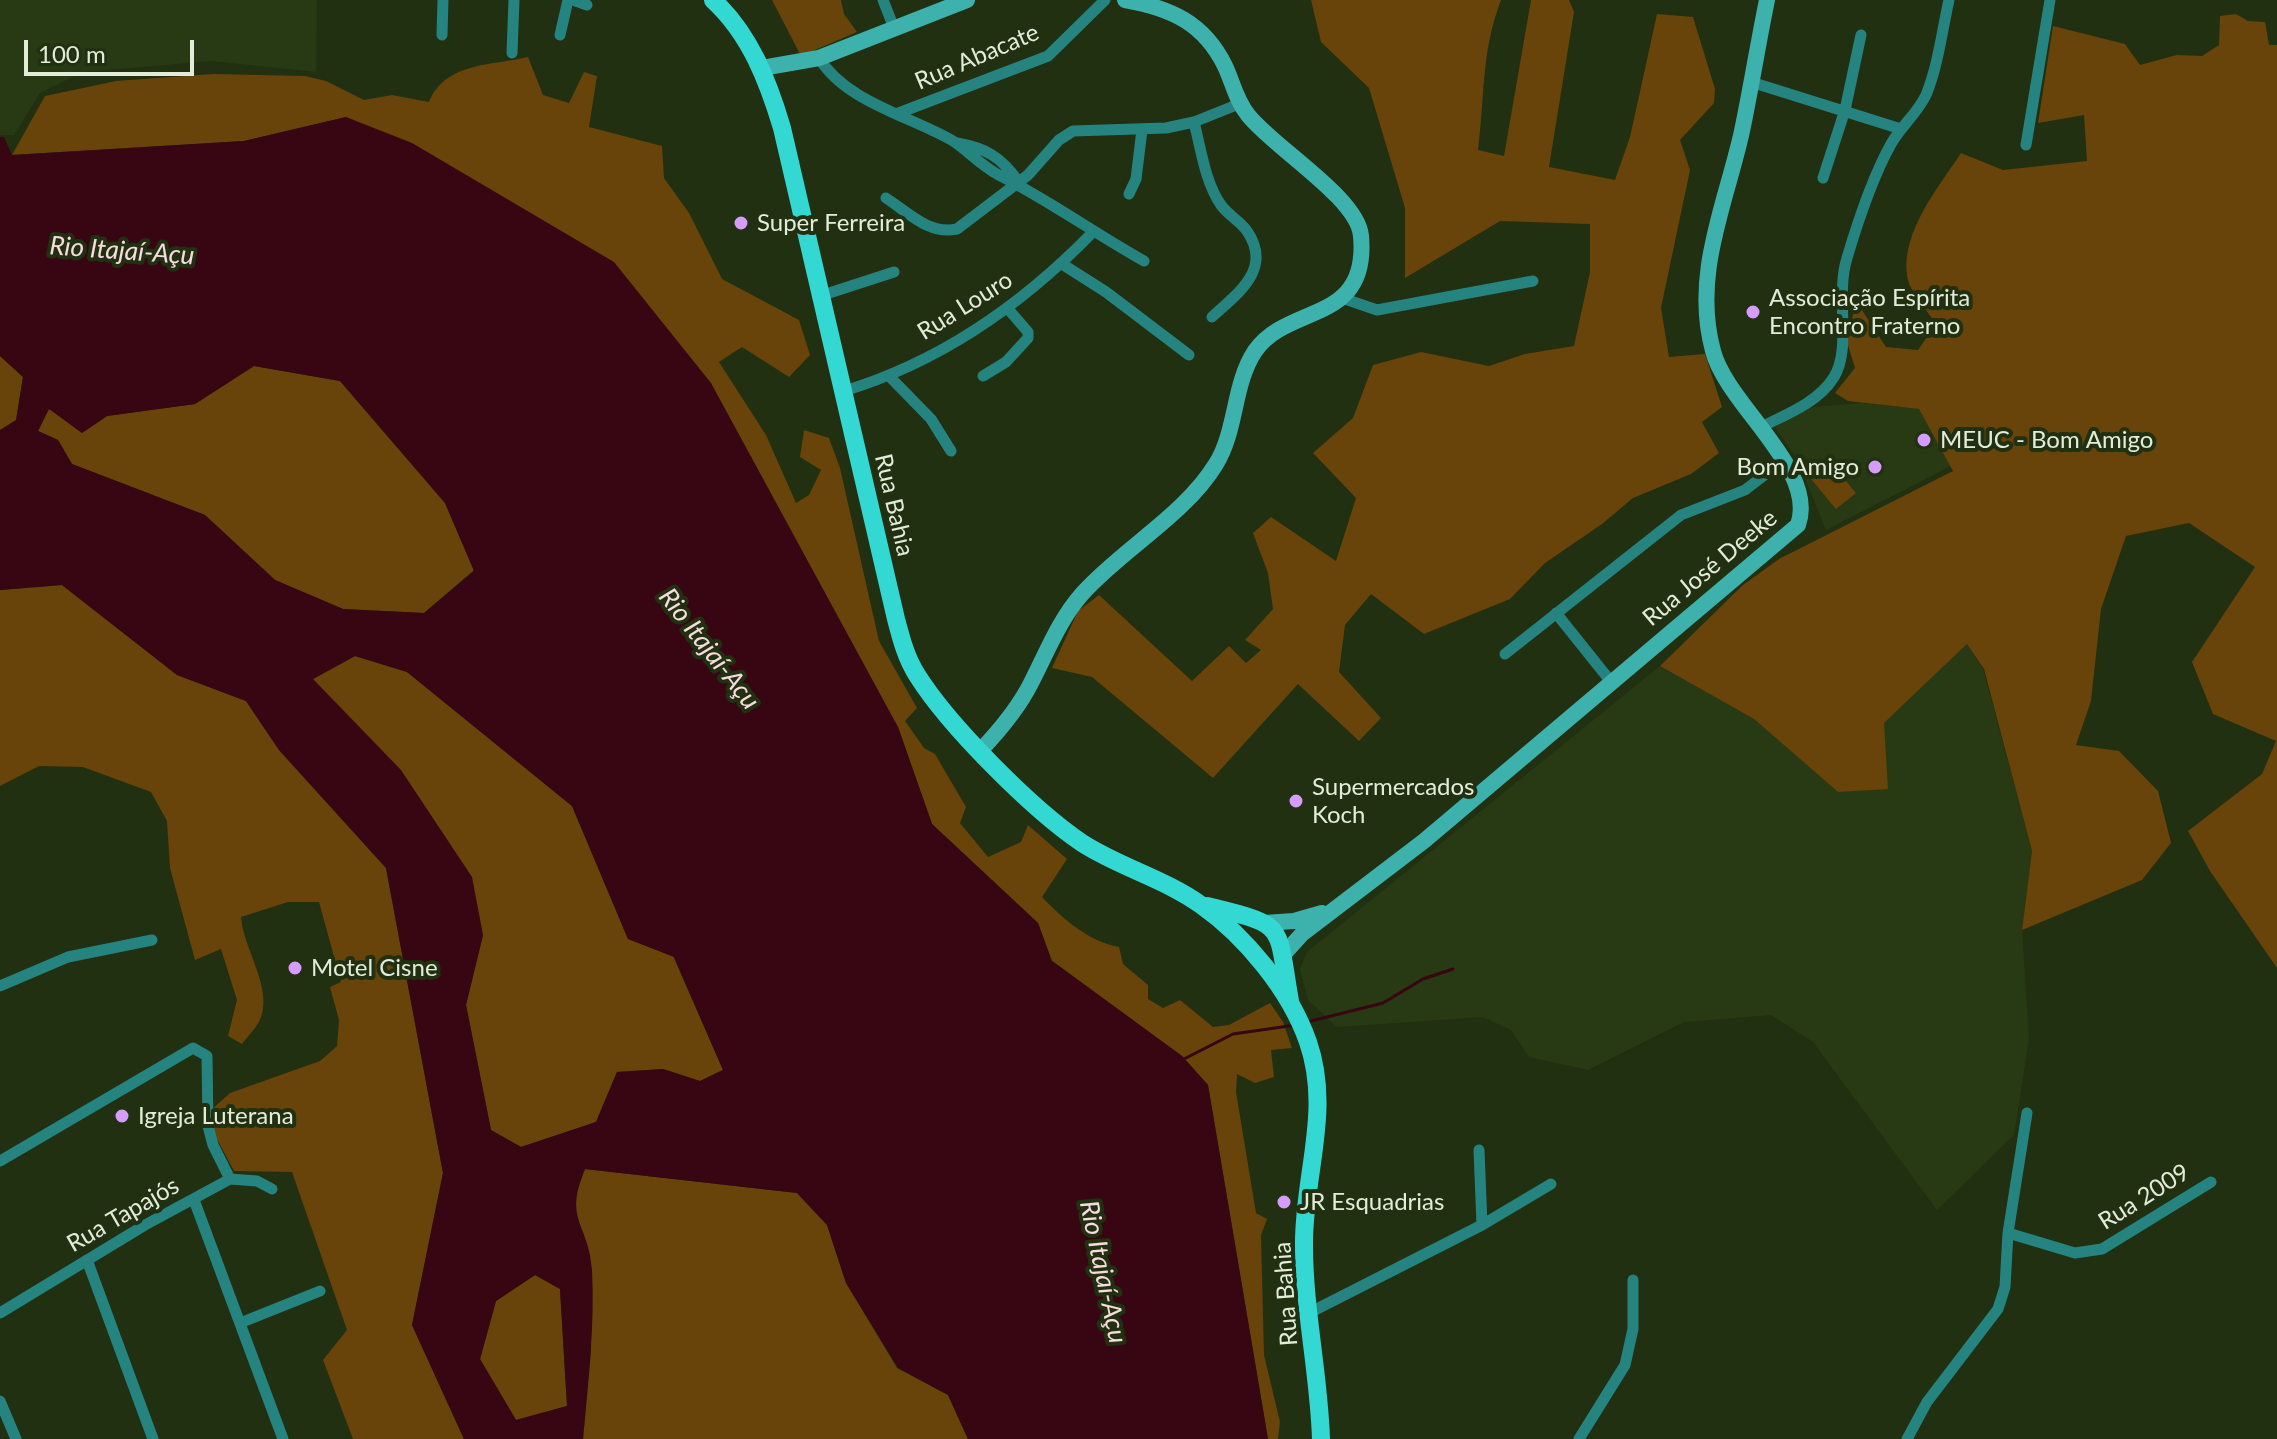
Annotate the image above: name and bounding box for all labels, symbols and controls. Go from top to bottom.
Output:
street label: Rua Abacate [911,18,1043,96]
scale bar [28,24,198,74]
text: 100 m [38,39,106,68]
place label: Super Ferreira [757,209,905,237]
marker: Super Ferreira [732,214,750,232]
water label: Rio Itajaí-Açu [49,230,195,272]
street label: Rua Louro [912,266,1018,346]
place label: Associação Espírita Encontro Fraterno [1769,284,1970,340]
marker: Associação Espírita Encontro Fraterno [1744,303,1762,321]
place label: MEUC - Bom Amigo [1940,426,2153,454]
marker: MEUC - Bom Amigo [1915,431,1933,449]
street label: Rua Bahia [868,451,920,559]
place label: Bom Amigo [1737,453,1859,481]
marker: Bom Amigo [1866,458,1884,476]
street label: Rua José Deeke [1637,504,1783,632]
water label: Rio Itajaí-Açu [652,582,766,716]
place label: Supermercados Koch [1312,773,1475,829]
marker: Supermercados Koch [1287,792,1305,810]
place label: Motel Cisne [311,954,438,982]
marker: Motel Cisne [286,959,304,977]
place label: Igreja Luterana [138,1102,294,1130]
marker: Igreja Luterana [113,1107,131,1125]
street label: Rua 2009 [2093,1158,2195,1236]
street label: Rua Tapajós [62,1171,184,1259]
place label: JR Esquadrias [1300,1188,1444,1216]
marker: JR Esquadrias [1275,1193,1293,1211]
water label: Rio Itajaí-Açu [1073,1198,1133,1346]
street label: Rua Bahia [1268,1241,1304,1347]

